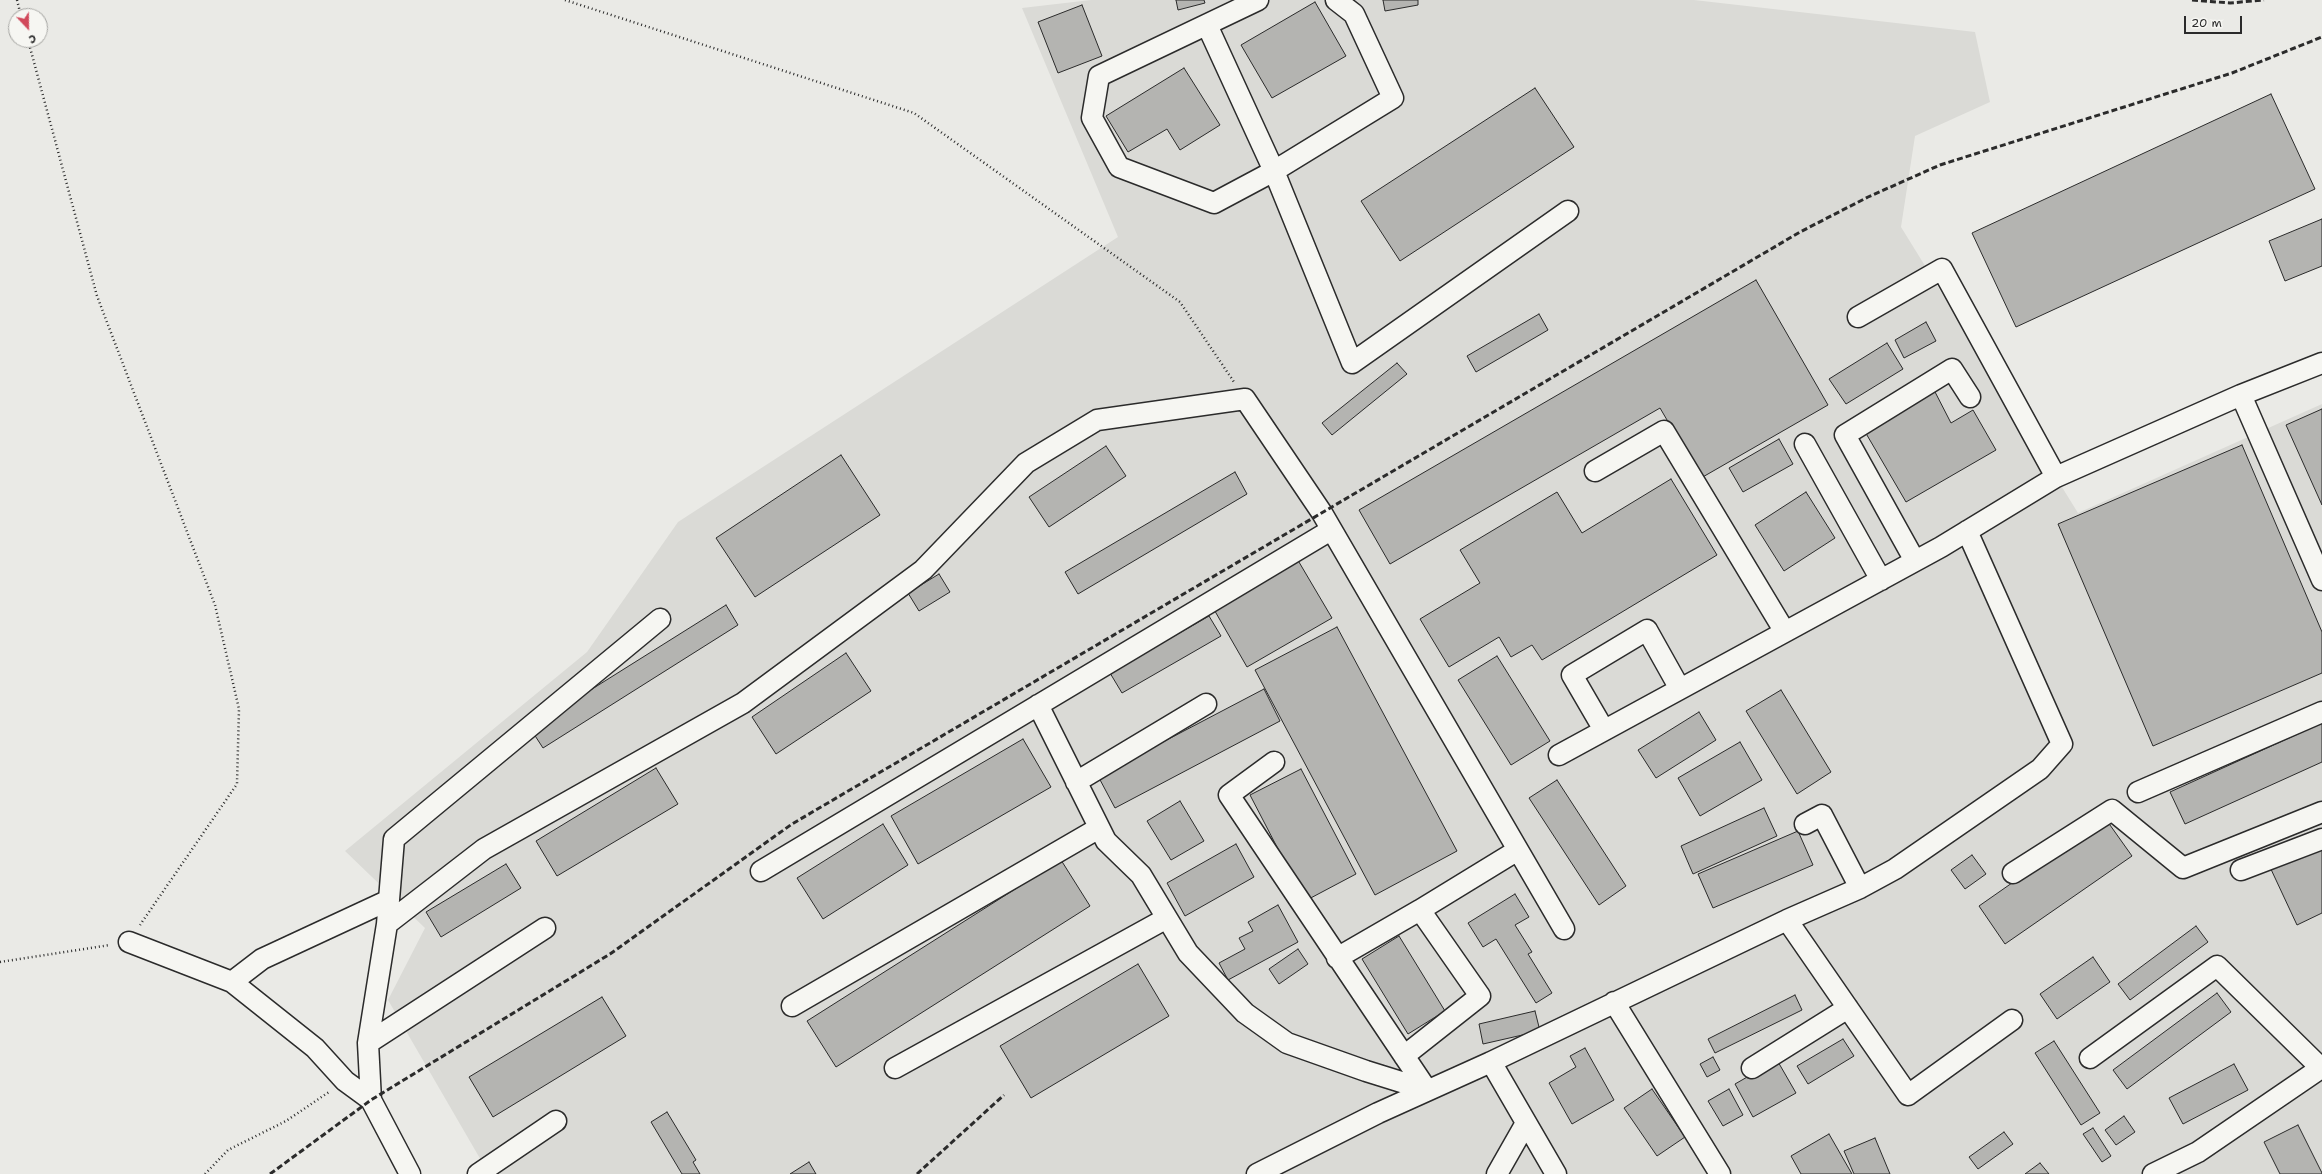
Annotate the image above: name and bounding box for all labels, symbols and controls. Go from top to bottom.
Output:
north arrow [8,8,48,48]
scale bar [2186,8,2244,34]
text: 20 m [2191,15,2222,31]
text: С [26,30,38,47]

